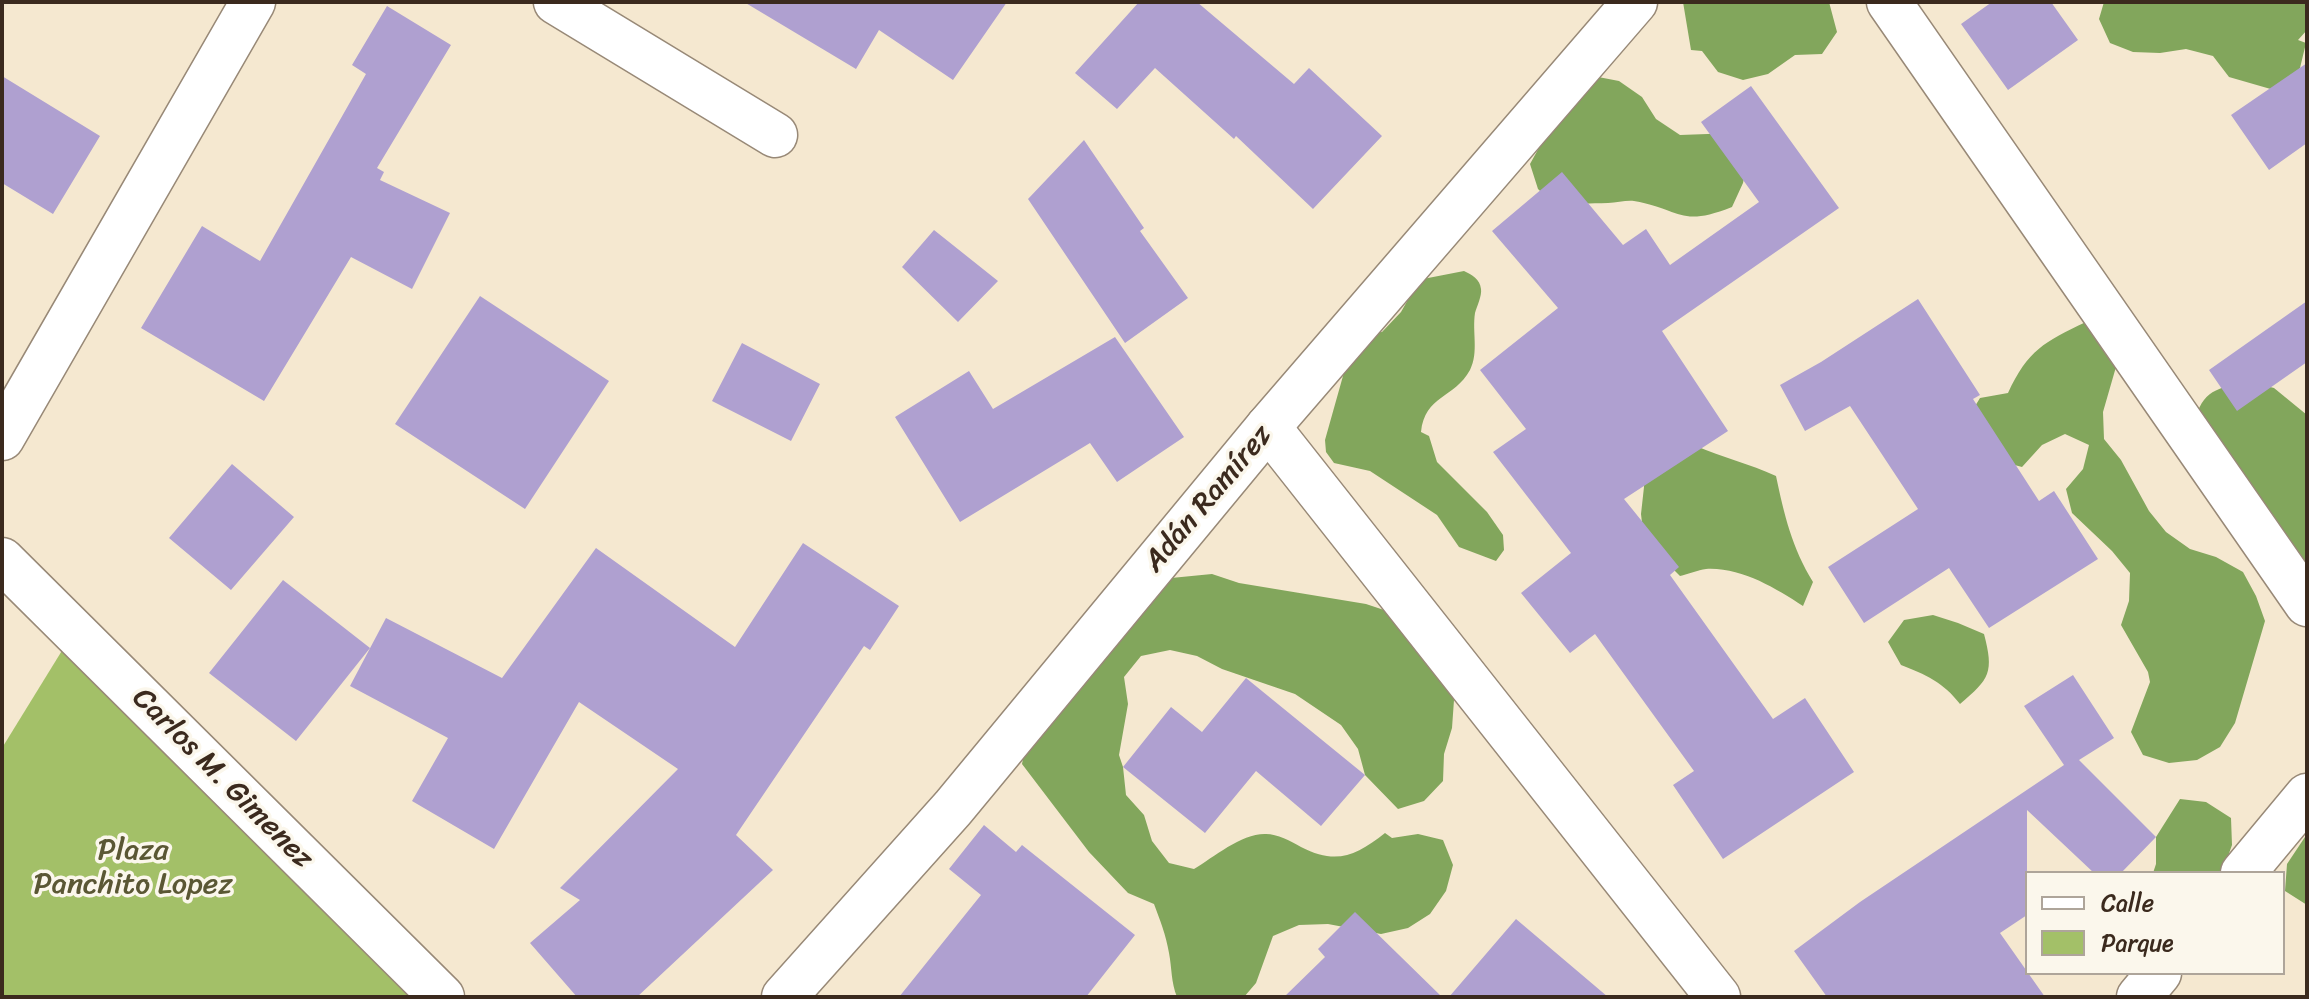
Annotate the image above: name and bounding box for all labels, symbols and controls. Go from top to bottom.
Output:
street label: Adán Ramírez [1137,418,1281,580]
street label: Carlos M. Gimenez [124,681,320,877]
park label: Plaza Panchito Lopez [34,833,232,904]
legend [2025,871,2285,975]
text: Calle [2101,882,2154,924]
text: Parque [2101,922,2174,964]

